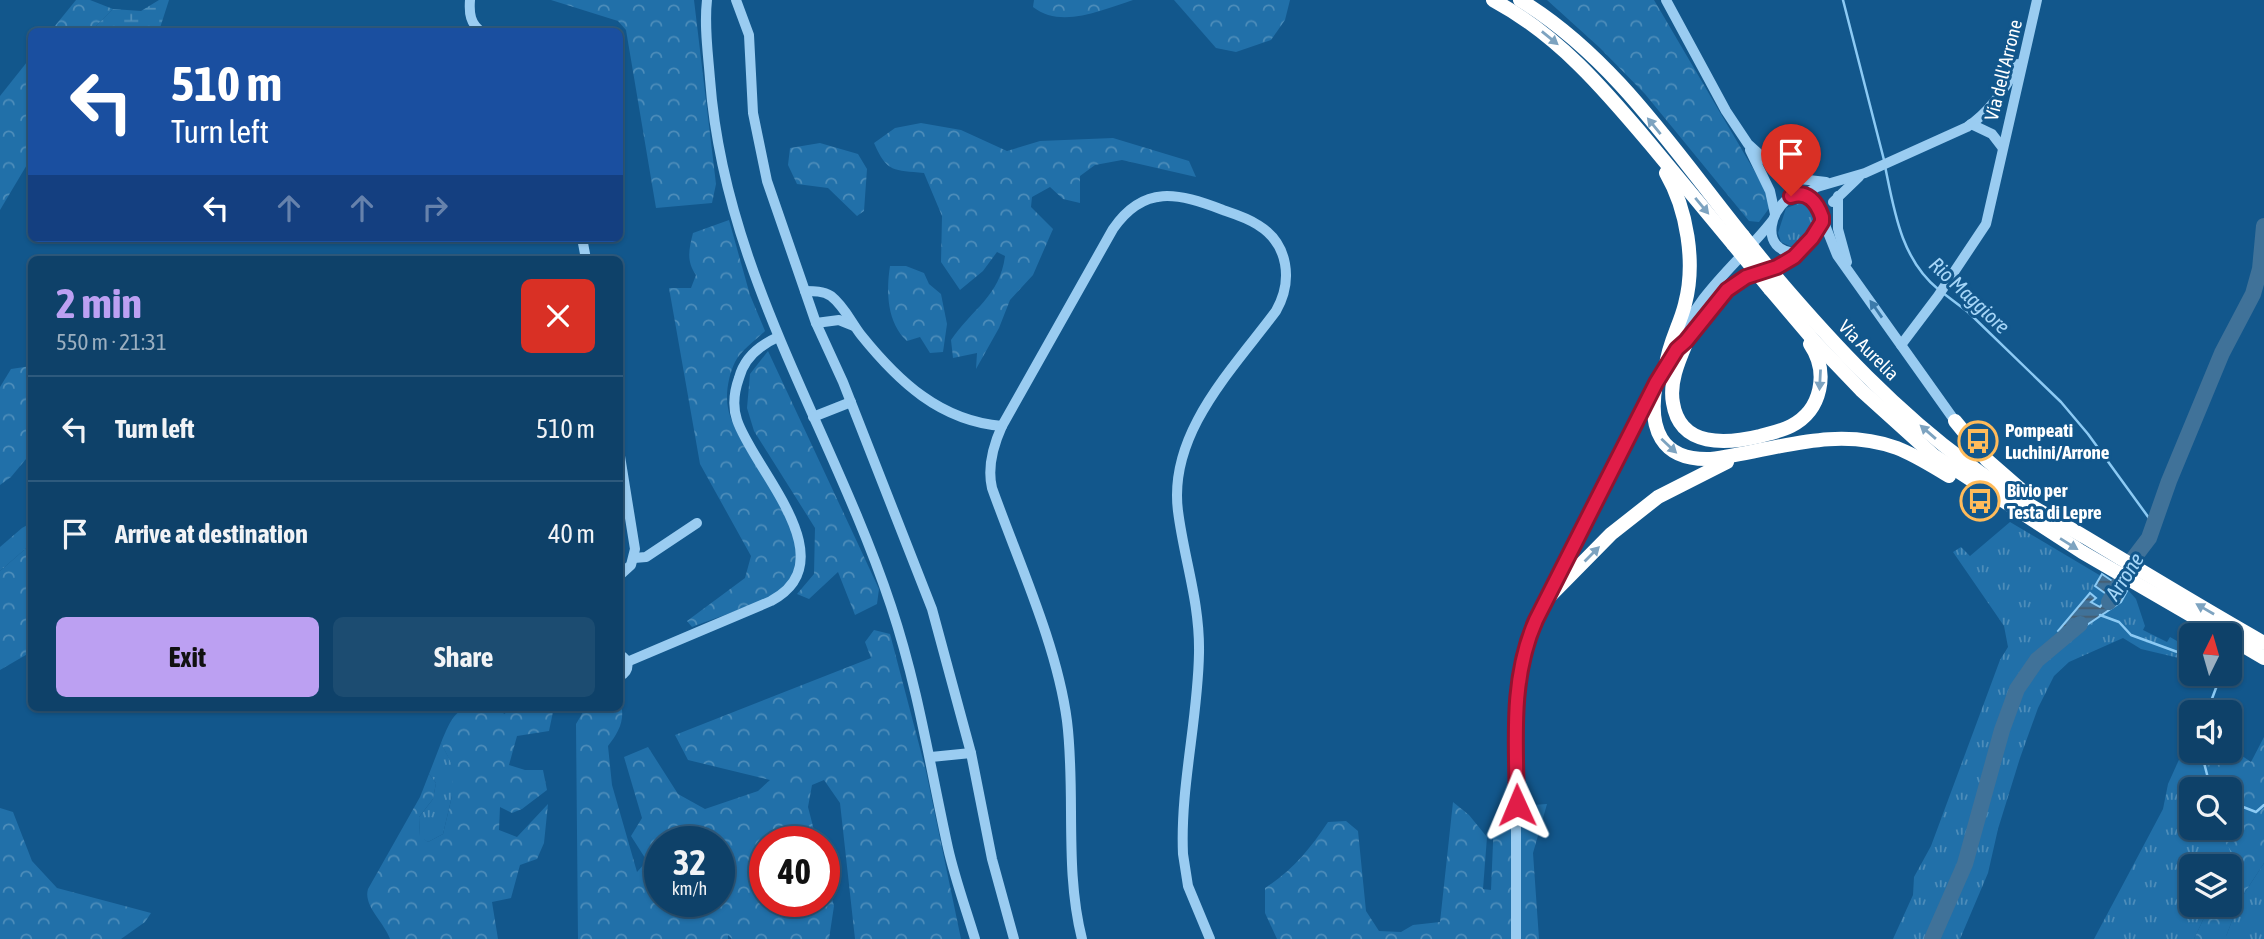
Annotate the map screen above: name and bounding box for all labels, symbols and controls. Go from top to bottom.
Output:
street label: Via dell'Arrone [1980,17,2026,123]
one-way arrow [1540,30,1558,45]
text: 510 m [171,55,282,111]
icon: left [56,56,147,147]
text: Turn left [171,113,269,150]
one-way arrow [1647,117,1662,135]
pin [1761,124,1821,196]
icon: arrive [1772,135,1810,173]
icon: left [197,189,235,227]
icon: ahead [270,189,308,227]
icon: ahead [343,189,381,227]
icon: right [416,189,454,227]
one-way arrow [1694,198,1709,215]
water label: Rio Maggiore [1925,252,2015,338]
text: 2 min [56,279,142,327]
button: close [521,279,595,353]
one-way arrow [1869,300,1883,318]
street label: Via Aurelia [1834,315,1904,385]
text: 550 m · 21:31 [56,329,167,355]
one-way arrow [1814,369,1825,391]
icon: left [56,410,94,448]
text: Turn left [115,414,195,444]
text: 510 m [536,414,595,444]
place label: Pompeati Luchini/Arrone [2005,419,2110,463]
bus stop icon: Pompeati Luchini/Arrone [1957,420,1999,462]
one-way arrow [1919,424,1937,440]
one-way arrow [1660,438,1678,454]
place label: Bivio per Testa di Lepre [2007,479,2102,523]
bus stop icon: Bivio per Testa di Lepre [1959,480,2001,522]
icon: arrive [56,515,94,553]
text: Arrive at destination [115,519,308,549]
text: 40 m [548,519,595,549]
one-way arrow [2059,537,2078,550]
one-way arrow [1583,545,1600,562]
water label: Arrone [2099,548,2148,605]
one-way arrow [2195,603,2215,615]
button: Exit [56,617,319,697]
button: Share [333,617,595,697]
north arrow [2179,623,2242,686]
map controls [2179,623,2242,917]
button: sound [2179,700,2242,763]
position arrow [1480,768,1554,842]
button: search [2179,777,2242,840]
speed limit sign: 40 [749,826,840,917]
text: 32 [673,842,706,882]
button: layers [2179,854,2242,917]
text: km/h [672,878,707,899]

